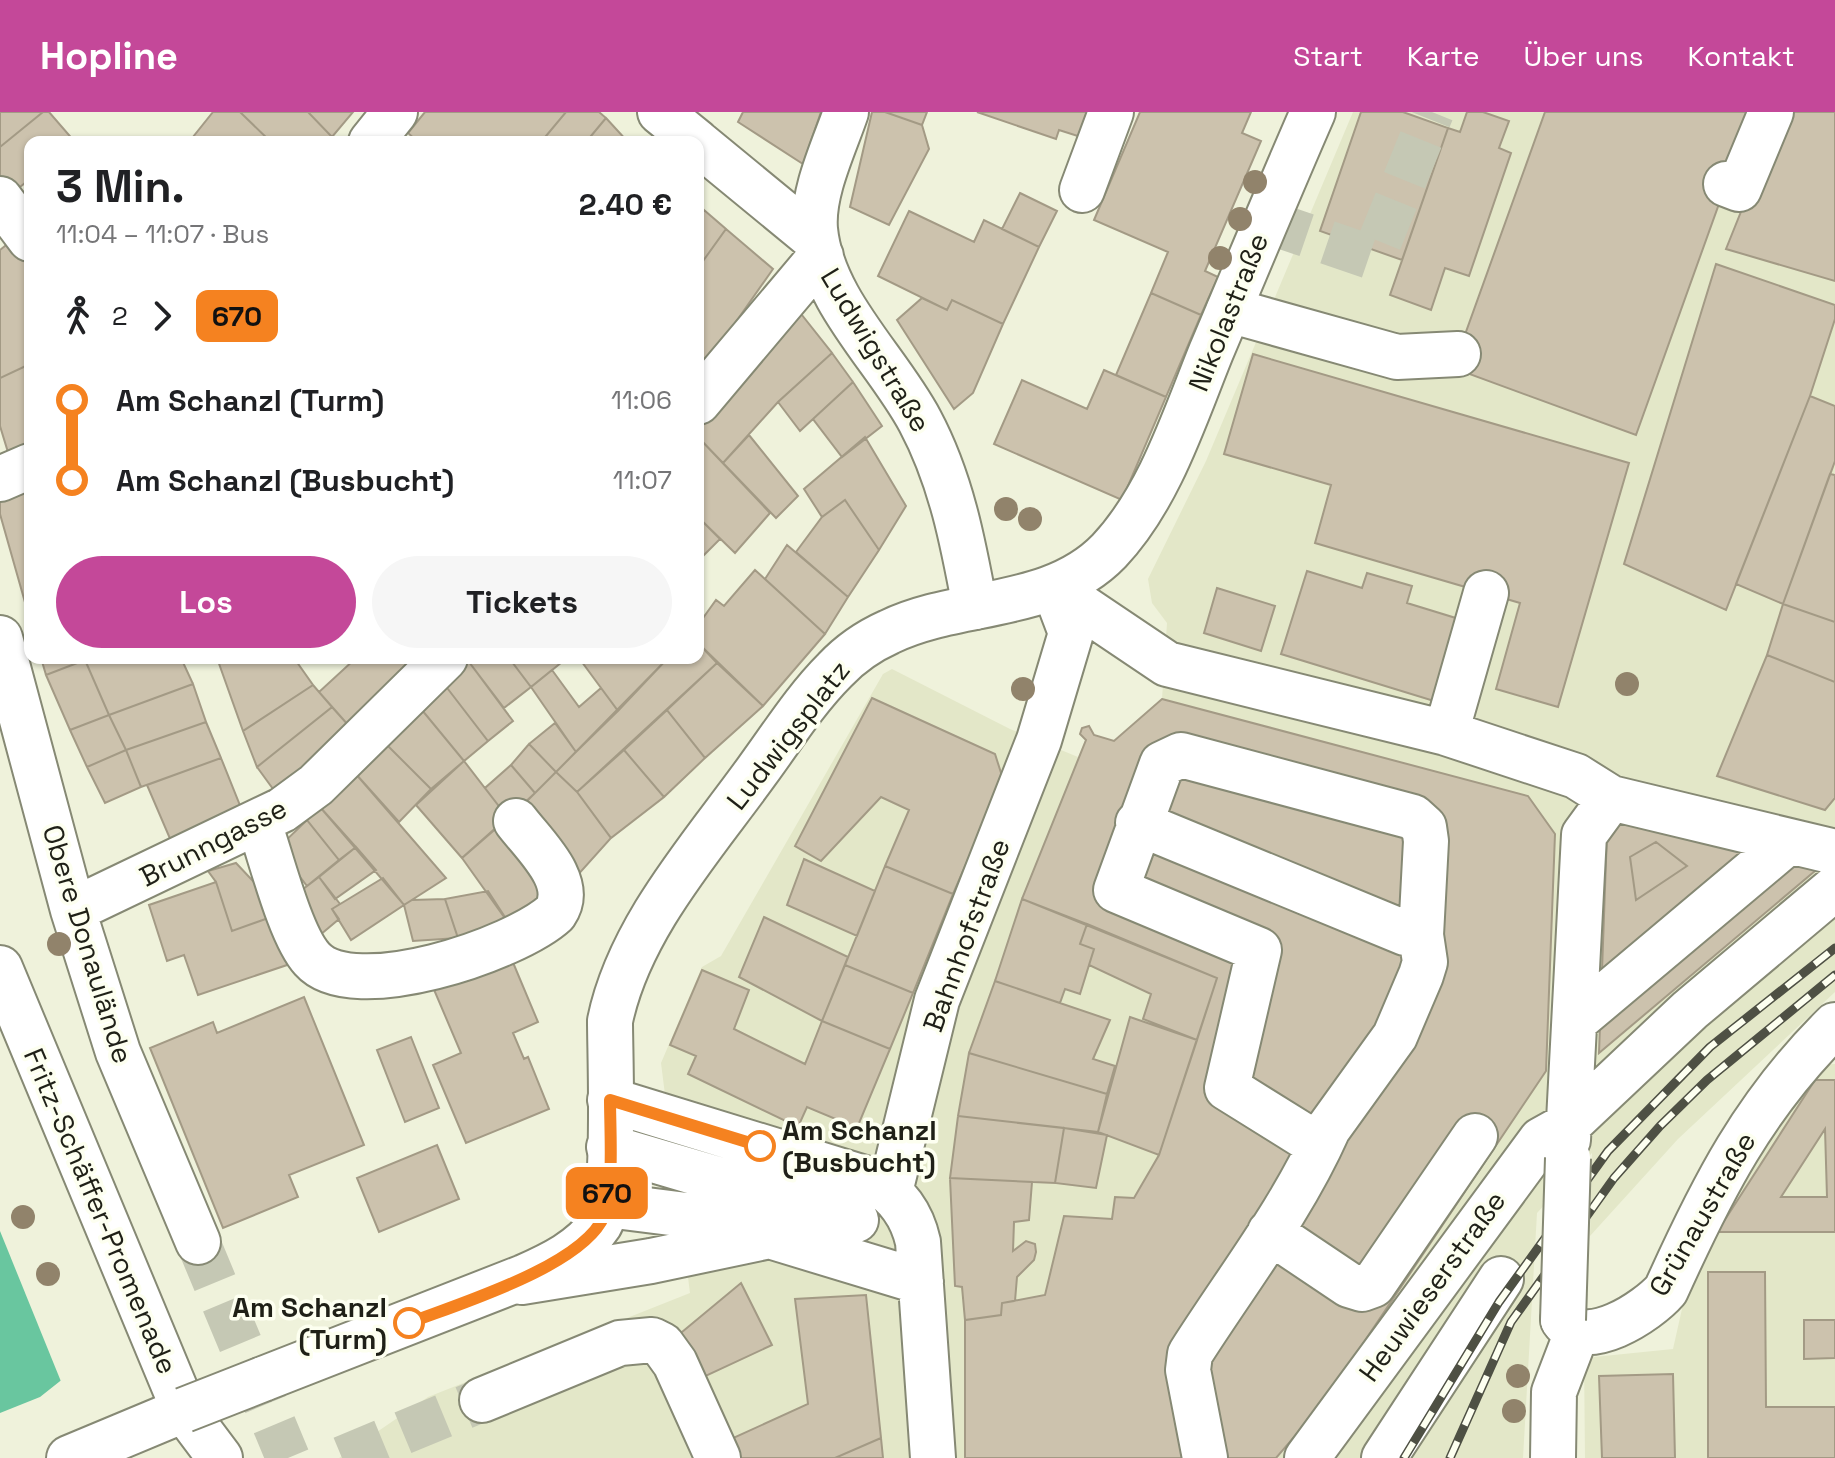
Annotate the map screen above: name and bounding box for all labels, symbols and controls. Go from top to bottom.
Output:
text: Hopline [40,32,178,80]
text: Start [1293,38,1363,74]
text: Karte [1407,38,1479,74]
text: Über uns [1523,38,1644,74]
text: Kontakt [1688,38,1795,74]
text: 3 Min. [56,159,185,215]
text: 2.40 € [579,185,672,224]
text: 11:04 – 11:07 · Bus [56,217,269,251]
street label: Nikolastraße [1180,228,1276,396]
street label: Ludwigstraße [813,261,939,439]
icon: walk [56,294,100,338]
icon: forward [140,294,184,338]
text: 670 [212,298,262,334]
text: 2 [112,299,128,333]
text: Am Schanzl (Turm) [116,381,384,420]
text: 11:06 [611,383,672,417]
text: Am Schanzl (Busbucht) [116,461,454,500]
text: 11:07 [613,463,672,497]
button: Los [56,556,356,648]
button: Tickets [372,556,672,648]
street label: Ludwigsplatz [718,653,858,817]
street label: Brunngasse [133,790,293,894]
street label: Obere Donaulände [35,820,141,1068]
street label: Bahnhofstraße [914,834,1018,1036]
street label: Fritz-Schäffer-Promenade [16,1043,186,1379]
place label: Am Schanzl (Busbucht) [782,1112,937,1180]
street label: Grünaustraße [1640,1125,1764,1303]
marker: Am Schanzl (Busbucht) [745,1131,775,1161]
line badge: 670 [561,1167,653,1219]
text: 670 [582,1175,632,1211]
street label: Heuwieserstraße [1351,1184,1513,1388]
place label: Am Schanzl (Turm) [232,1289,387,1357]
marker: Am Schanzl (Turm) [394,1308,424,1338]

